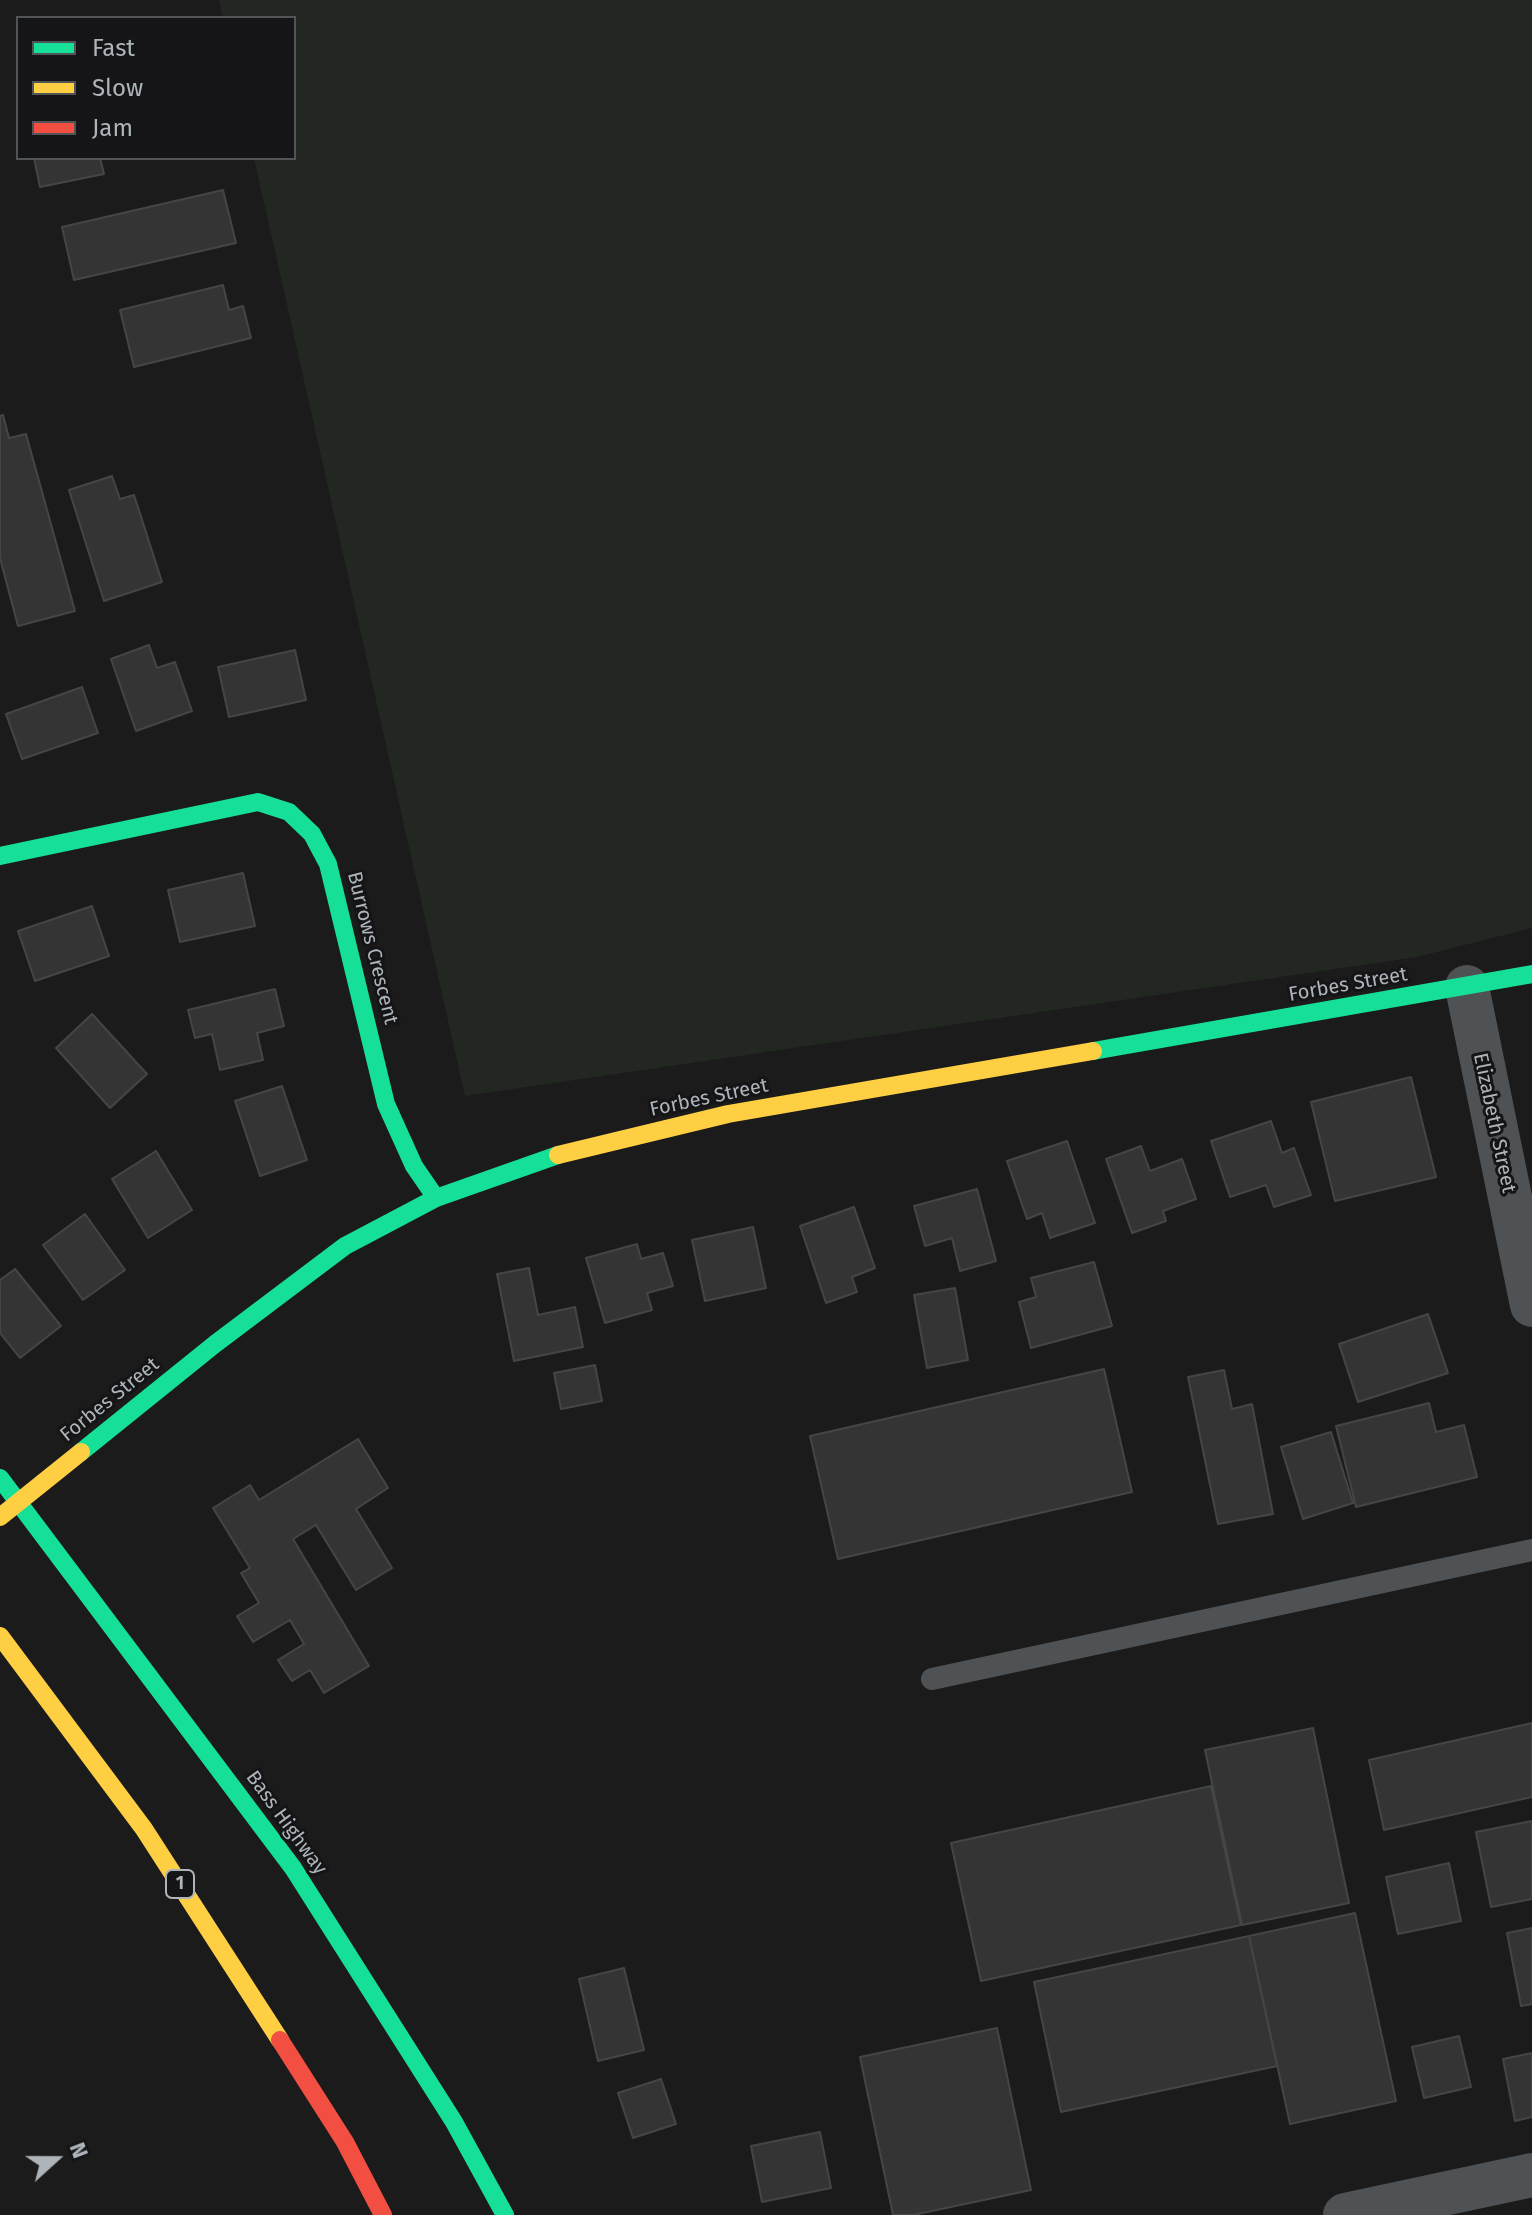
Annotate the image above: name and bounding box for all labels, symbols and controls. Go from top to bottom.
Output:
legend [16,16,296,160]
text: Fast [92,34,135,62]
text: Slow [92,74,143,102]
text: Jam [92,114,133,142]
street label: Burrows Crescent [341,869,403,1027]
street label: Forbes Street [1287,963,1409,1007]
street label: Elizabeth Street [1467,1051,1521,1195]
street label: Forbes Street [648,1074,770,1122]
street label: Forbes Street [56,1353,164,1447]
street label: Bass Highway [240,1766,332,1880]
road number: 1 [166,1870,194,1898]
north arrow [16,2119,96,2199]
text: N [64,2139,94,2162]

